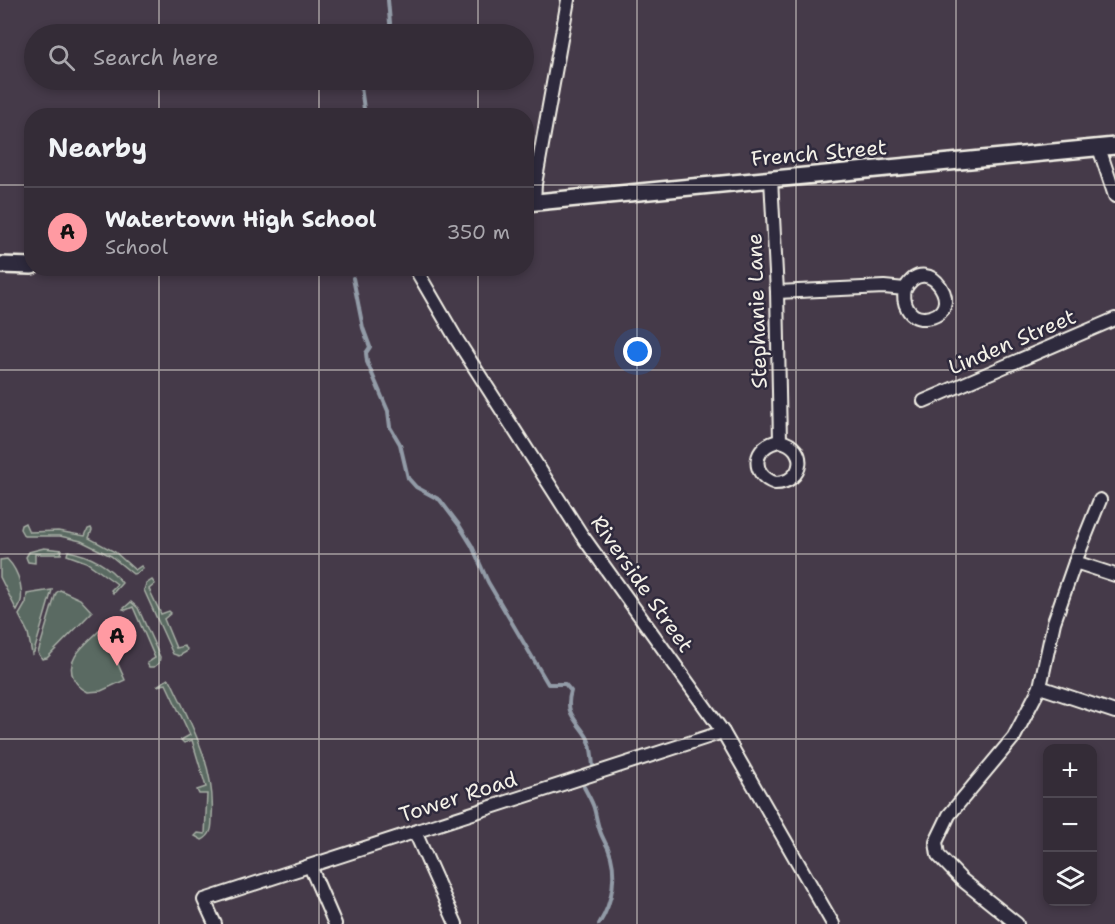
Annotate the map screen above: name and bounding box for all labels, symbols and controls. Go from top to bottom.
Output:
search box [24,24,534,90]
icon: search [45,41,78,74]
text: Search here [93,43,219,72]
text: Nearby [48,130,147,165]
street label: French Street [750,133,888,173]
text: Watertown High School [105,205,377,234]
text: A [60,219,75,245]
text: 350 m [446,219,510,245]
street label: Stephanie Lane [740,233,774,389]
text: School [105,234,168,260]
street label: Linden Street [944,303,1080,381]
your location [623,337,652,366]
street label: Riverside Street [584,510,700,658]
pin: A [98,616,136,666]
map controls [1043,744,1097,906]
button: + [1043,744,1097,798]
street label: Tower Road [396,765,520,829]
button: − [1043,798,1097,852]
button: layers [1043,852,1097,906]

